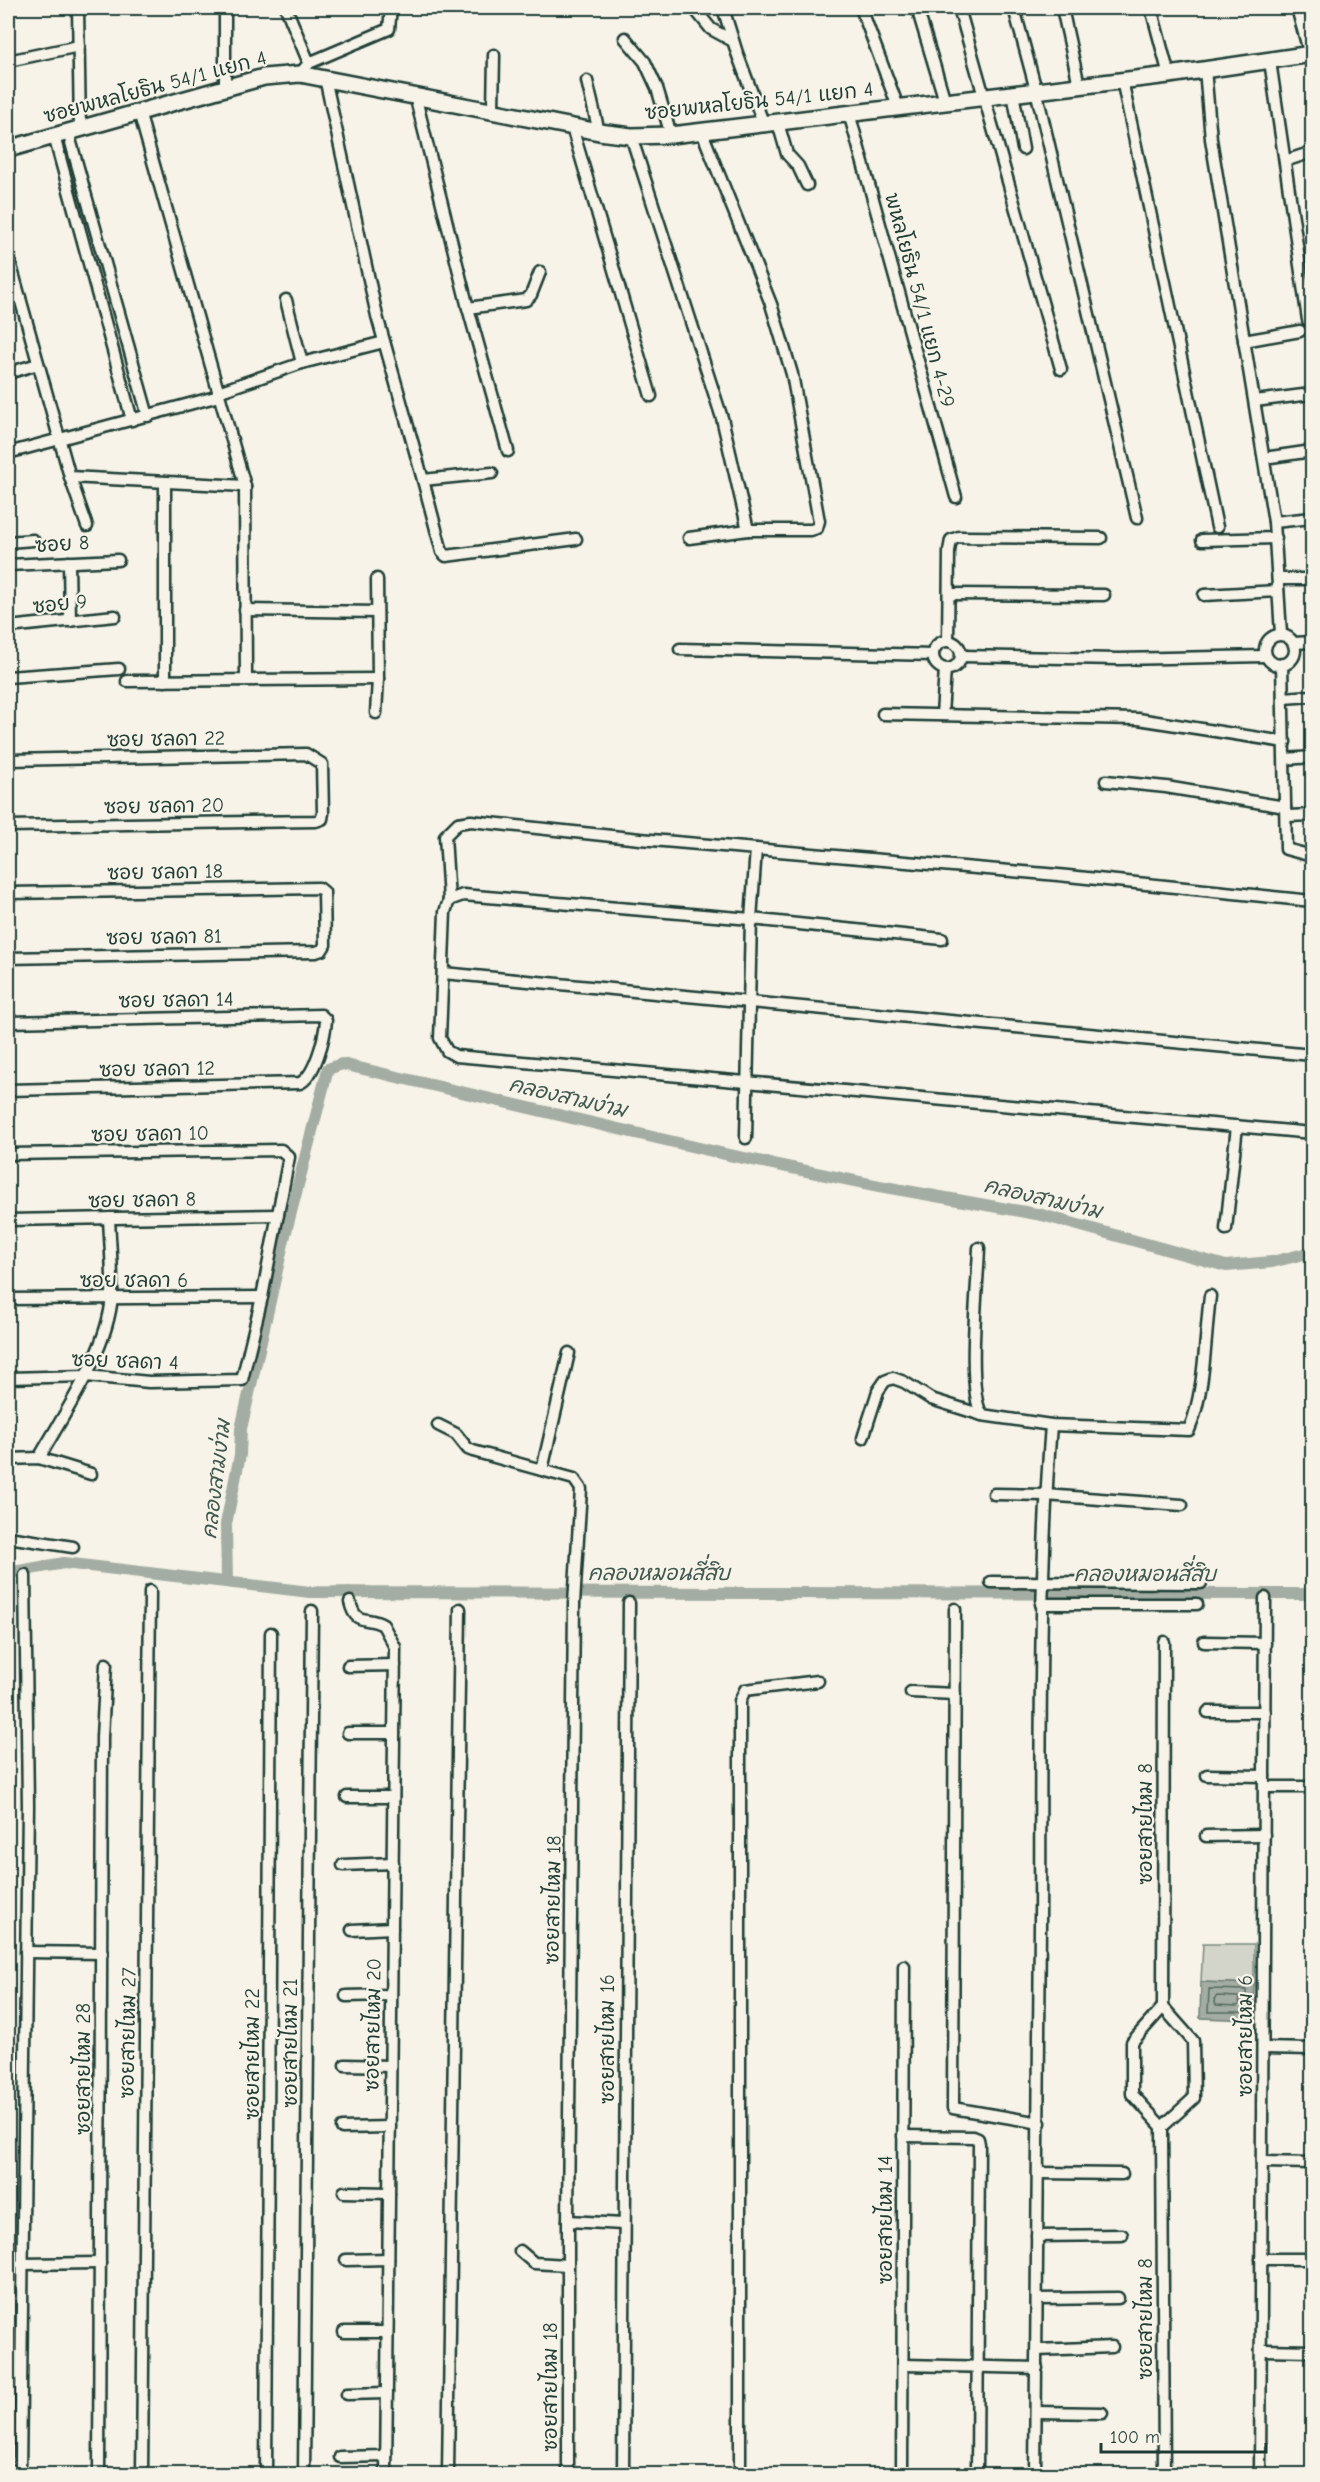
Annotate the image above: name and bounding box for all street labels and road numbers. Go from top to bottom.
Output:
street label: ซอยพหลโยธิน 54/1 แยก 4 [41,44,269,128]
street label: ซอยพหลโยธิน 54/1 แยก 4 [643,76,874,124]
street label: พหลโยธิน 54/1 แยก 4-29 [880,190,962,410]
street label: ซอย 8 [34,531,90,557]
street label: ซอย 9 [32,590,88,618]
street label: ซอย ชลดา 22 [107,726,225,752]
street label: ซอย ชลดา 20 [104,793,224,819]
street label: ซอย ชลดา 18 [107,859,223,885]
street label: ซอย ชลดา 81 [106,924,222,950]
street label: ซอย ชลดา 14 [118,987,234,1013]
street label: ซอย ชลดา 12 [99,1056,215,1082]
street label: ซอย ชลดา 10 [91,1121,209,1147]
street label: ซอย ชลดา 8 [88,1188,196,1212]
street label: ซอย ชลดา 6 [80,1269,188,1292]
street label: ซอย ชลดา 4 [71,1348,179,1374]
street label: ซอยสายไหม 8 [1132,1763,1157,1885]
street label: ซอยสายไหม 18 [538,1835,566,1965]
street label: ซอยสายไหม 20 [358,1958,386,2092]
street label: ซอยสายไหม 27 [113,1967,141,2099]
street label: ซอยสายไหม 16 [594,1974,619,2104]
street label: ซอยสายไหม 6 [1232,1975,1257,2097]
street label: ซอยสายไหม 21 [277,1978,302,2108]
street label: ซอยสายไหม 22 [239,1988,264,2120]
street label: ซอยสายไหม 28 [70,2003,95,2135]
street label: ซอยสายไหม 14 [872,2156,897,2284]
street label: ซอยสายไหม 8 [1132,2258,1157,2380]
street label: ซอยสายไหม 18 [537,2322,562,2452]

